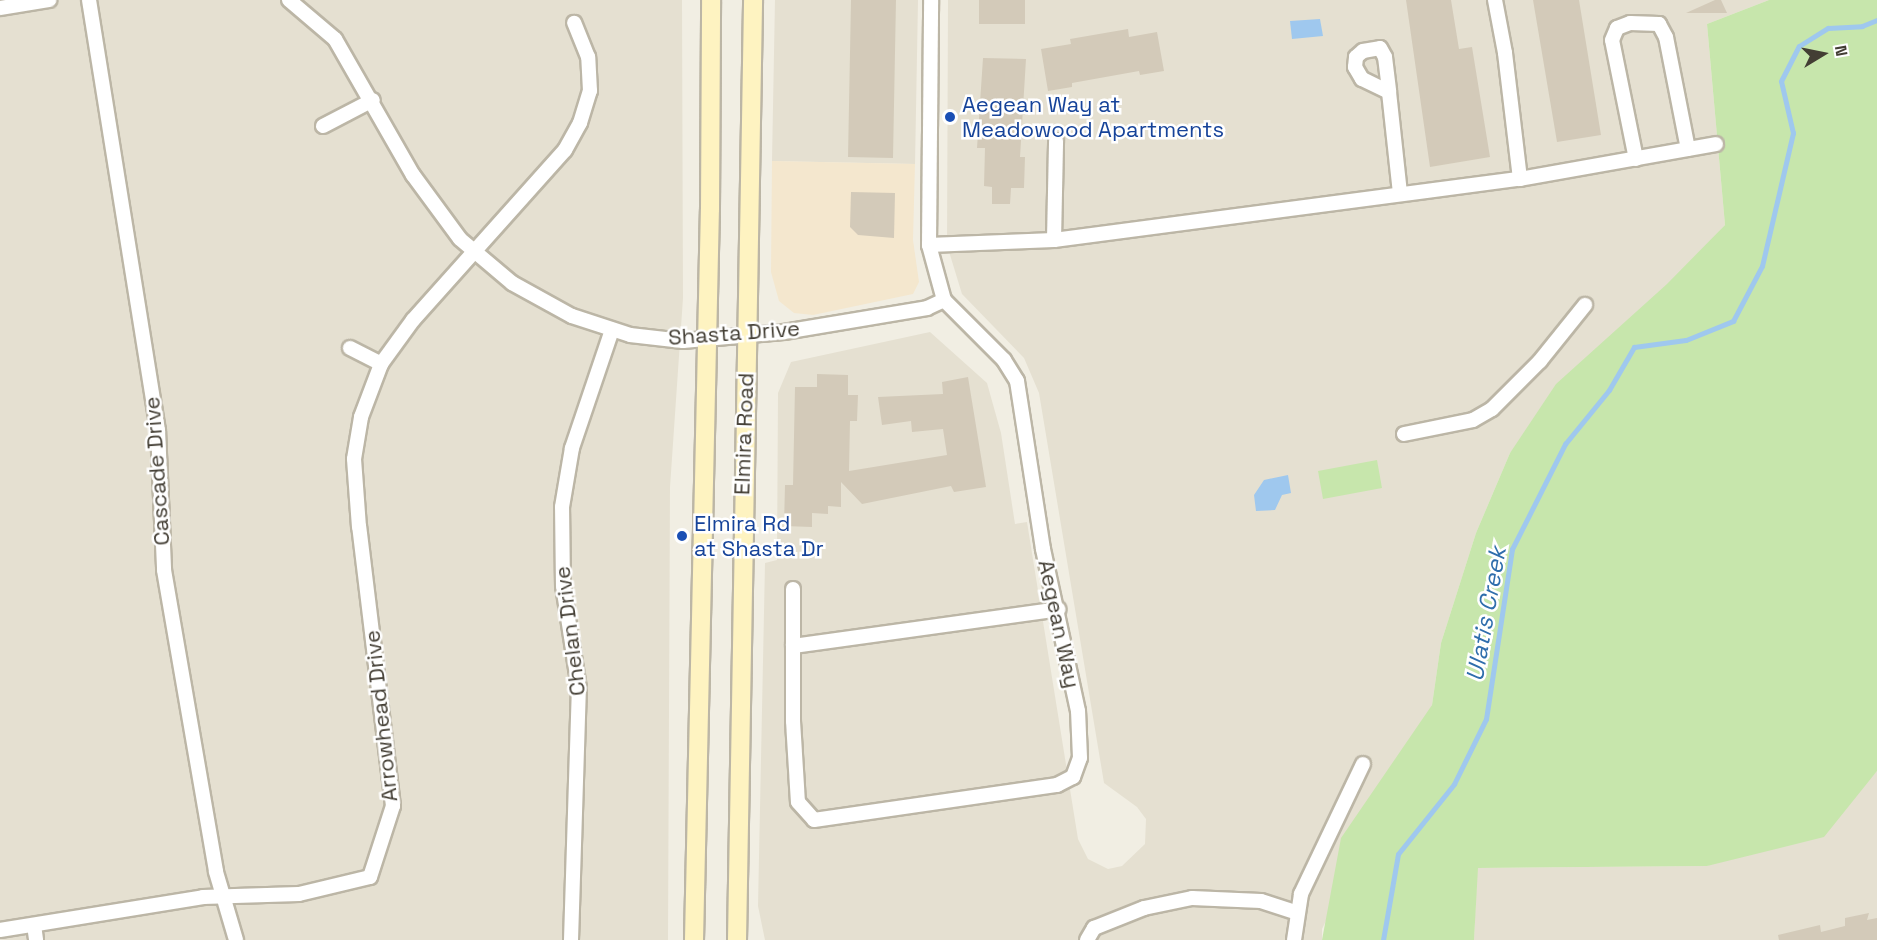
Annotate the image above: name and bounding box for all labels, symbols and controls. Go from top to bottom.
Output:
north arrow [1793,24,1853,84]
text: N [1830,44,1852,58]
place label: Aegean Way at Meadowood Apartments [962,91,1224,142]
marker: Aegean Way at Meadowood Apartments [943,110,957,124]
street label: Shasta Drive [667,315,801,351]
street label: Elmira Road [729,372,759,496]
street label: Cascade Drive [139,396,175,546]
place label: Elmira Rd at Shasta Dr [694,510,824,562]
marker: Elmira Rd at Shasta Dr [675,529,689,543]
water label: Ulatis Creek [1460,545,1512,683]
street label: Aegean Way [1033,557,1085,691]
street label: Chelan Drive [549,565,591,697]
street label: Arrowhead Drive [359,629,403,803]

